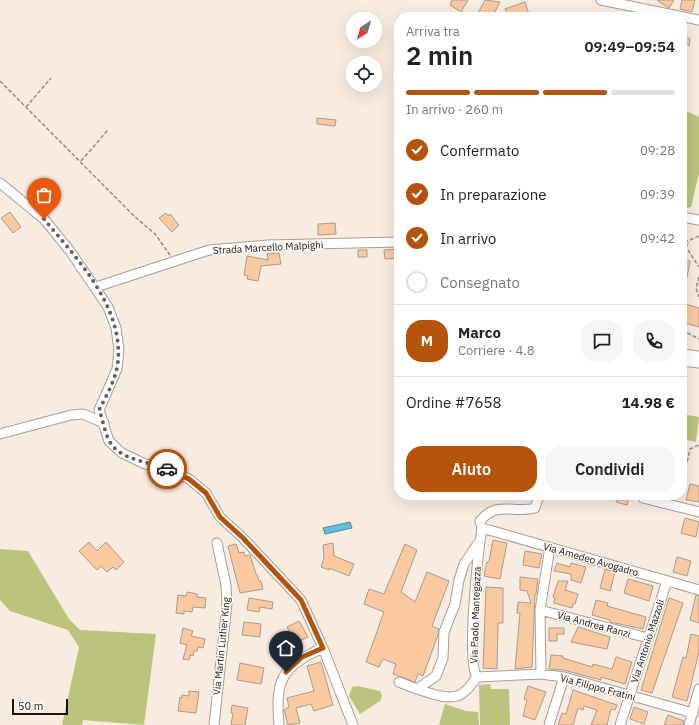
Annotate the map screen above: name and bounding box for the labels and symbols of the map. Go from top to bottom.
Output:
north arrow [346,12,382,48]
pin [27,178,61,219]
street label: Strada Marcello Malpighi [212,238,324,257]
courier [147,449,187,489]
street label: Via Amedeo Avogadro [542,540,640,579]
street label: Via Paolo Mantegazza [467,566,484,664]
street label: Via Martin Luther King [210,596,233,696]
street label: Via Antonio Mazzoli [628,598,667,685]
street label: Via Andrea Ranzi [556,608,632,641]
pin [269,631,303,672]
street label: Via Filippo Fratini [559,671,637,704]
scale bar [12,697,68,716]

